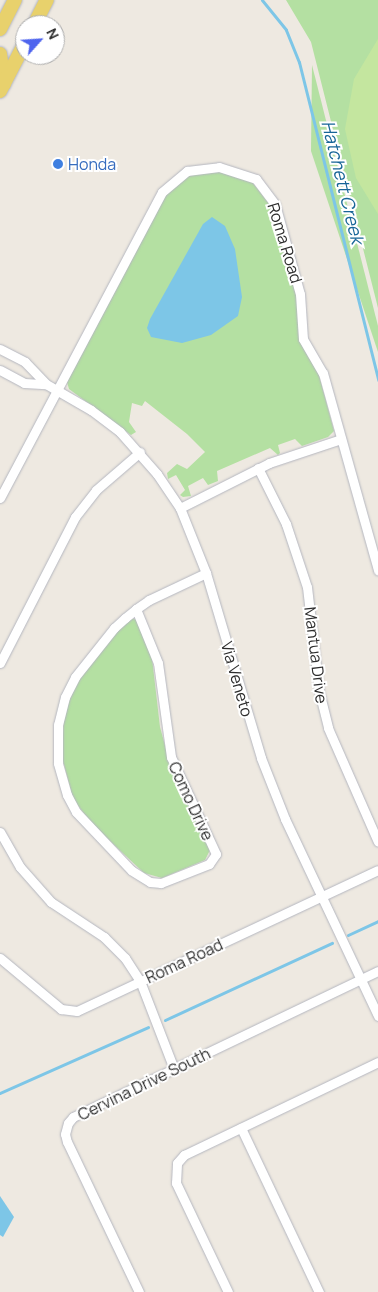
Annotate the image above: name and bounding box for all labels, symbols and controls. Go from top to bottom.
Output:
north arrow [15,15,65,65]
text: N [42,25,64,42]
water label: Hatchett Creek [317,118,369,246]
place label: Honda [68,154,116,174]
marker: Honda [52,158,64,170]
street label: Roma Road [264,200,306,286]
street label: Mantua Drive [301,606,331,704]
street label: Via Veneto [217,639,257,719]
street label: Como Drive [164,759,218,843]
street label: Roma Road [142,935,226,987]
street label: Cervina Drive South [74,1044,214,1124]

